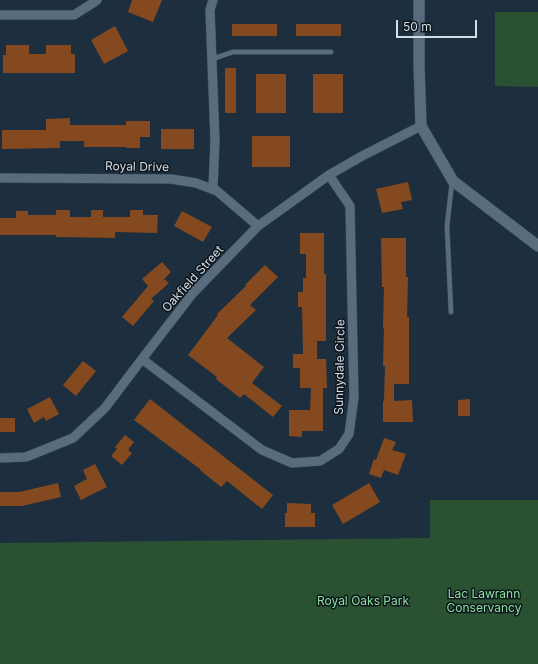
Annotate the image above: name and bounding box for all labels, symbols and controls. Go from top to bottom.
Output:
scale bar [398,12,479,38]
text: 50 m [403,19,432,34]
street label: Royal Drive [105,159,169,175]
street label: Oakfield Street [159,243,227,315]
street label: Sunnydale Circle [332,319,348,415]
park label: Lac Lawrann Conservancy [447,587,521,615]
park label: Royal Oaks Park [317,594,409,608]

